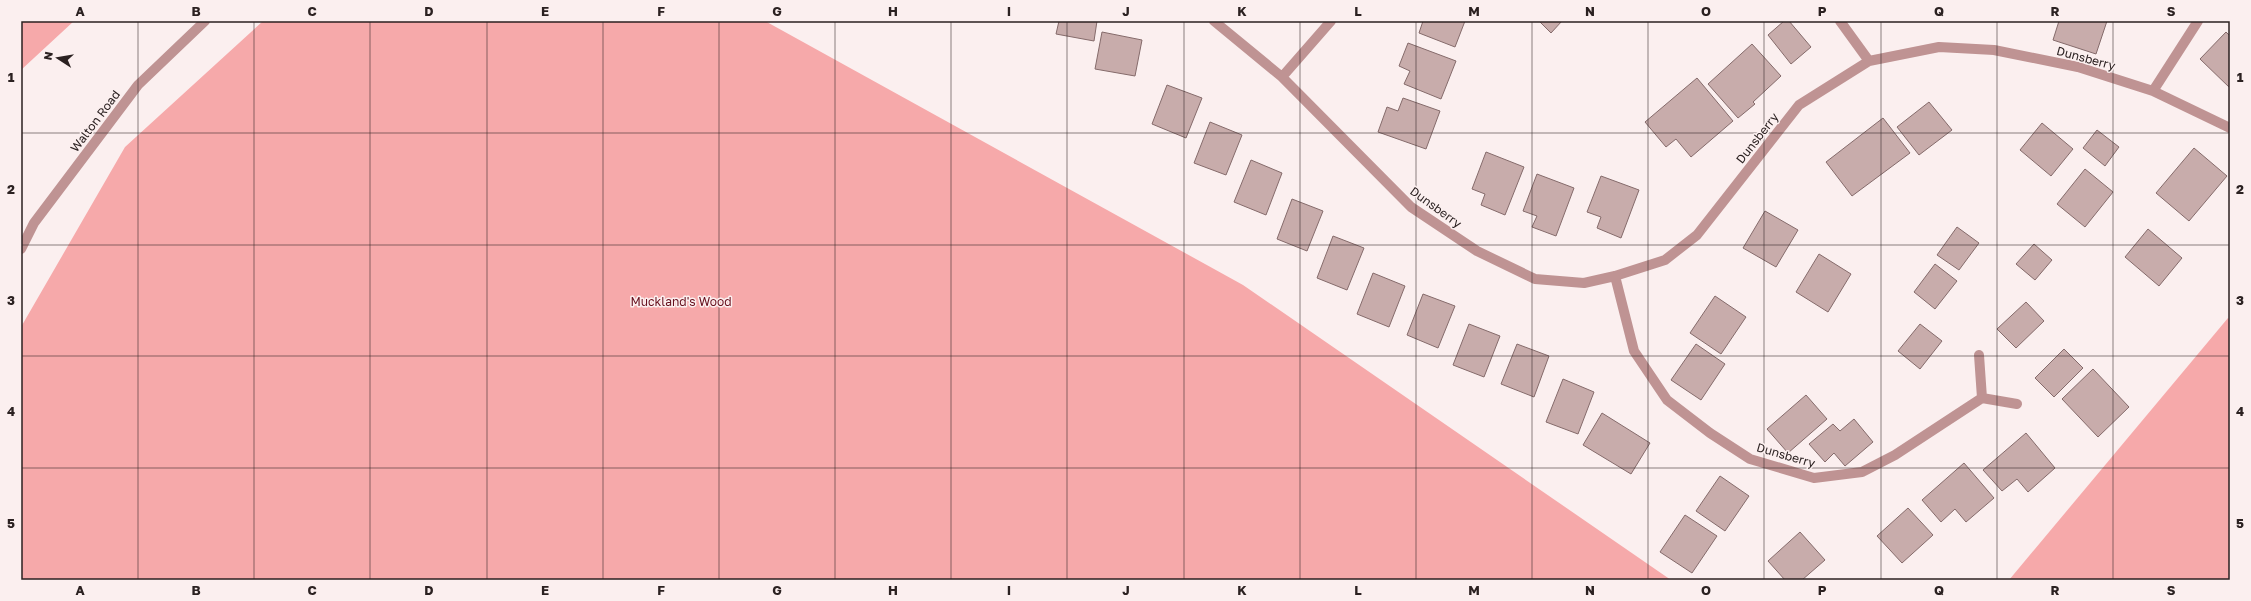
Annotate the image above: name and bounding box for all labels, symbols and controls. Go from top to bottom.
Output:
text: A [75,3,85,19]
text: B [191,3,201,19]
text: C [307,3,317,19]
text: D [424,3,434,19]
text: E [541,3,549,19]
text: F [657,3,665,19]
text: G [772,3,782,19]
text: H [888,3,898,19]
text: I [1007,3,1011,19]
text: J [1122,3,1130,19]
text: K [1237,3,1247,19]
text: L [1354,3,1362,19]
text: M [1468,3,1480,19]
text: N [1585,3,1595,19]
text: O [1701,3,1711,19]
text: P [1818,3,1827,19]
text: Q [1934,3,1944,19]
text: R [2050,3,2060,19]
text: S [2167,3,2176,19]
north arrow [38,38,78,78]
street label: Dunsberry [2055,43,2117,73]
text: N [41,50,55,61]
text: 1 [8,69,15,85]
text: 1 [2237,69,2244,85]
street label: Walton Road [67,87,123,155]
street label: Dunsberry [1733,109,1782,166]
text: 2 [7,181,15,197]
text: 2 [2236,181,2244,197]
street label: Dunsberry [1407,183,1465,231]
text: 3 [7,292,15,308]
text: 3 [2236,292,2244,308]
park label: Muckland's Wood [630,294,732,309]
text: 4 [7,403,15,419]
text: 4 [2236,403,2244,419]
street label: Dunsberry [1755,439,1817,471]
text: 5 [7,515,15,531]
text: 5 [2236,515,2244,531]
text: A [75,582,85,598]
text: B [191,582,201,598]
text: C [307,582,317,598]
text: D [424,582,434,598]
text: E [541,582,549,598]
text: F [657,582,665,598]
text: G [772,582,782,598]
text: H [888,582,898,598]
text: I [1007,582,1011,598]
text: J [1122,582,1130,598]
text: K [1237,582,1247,598]
text: L [1354,582,1362,598]
text: M [1468,582,1480,598]
text: N [1585,582,1595,598]
text: O [1701,582,1711,598]
text: P [1818,582,1827,598]
text: Q [1934,582,1944,598]
text: R [2050,582,2060,598]
text: S [2167,582,2176,598]

